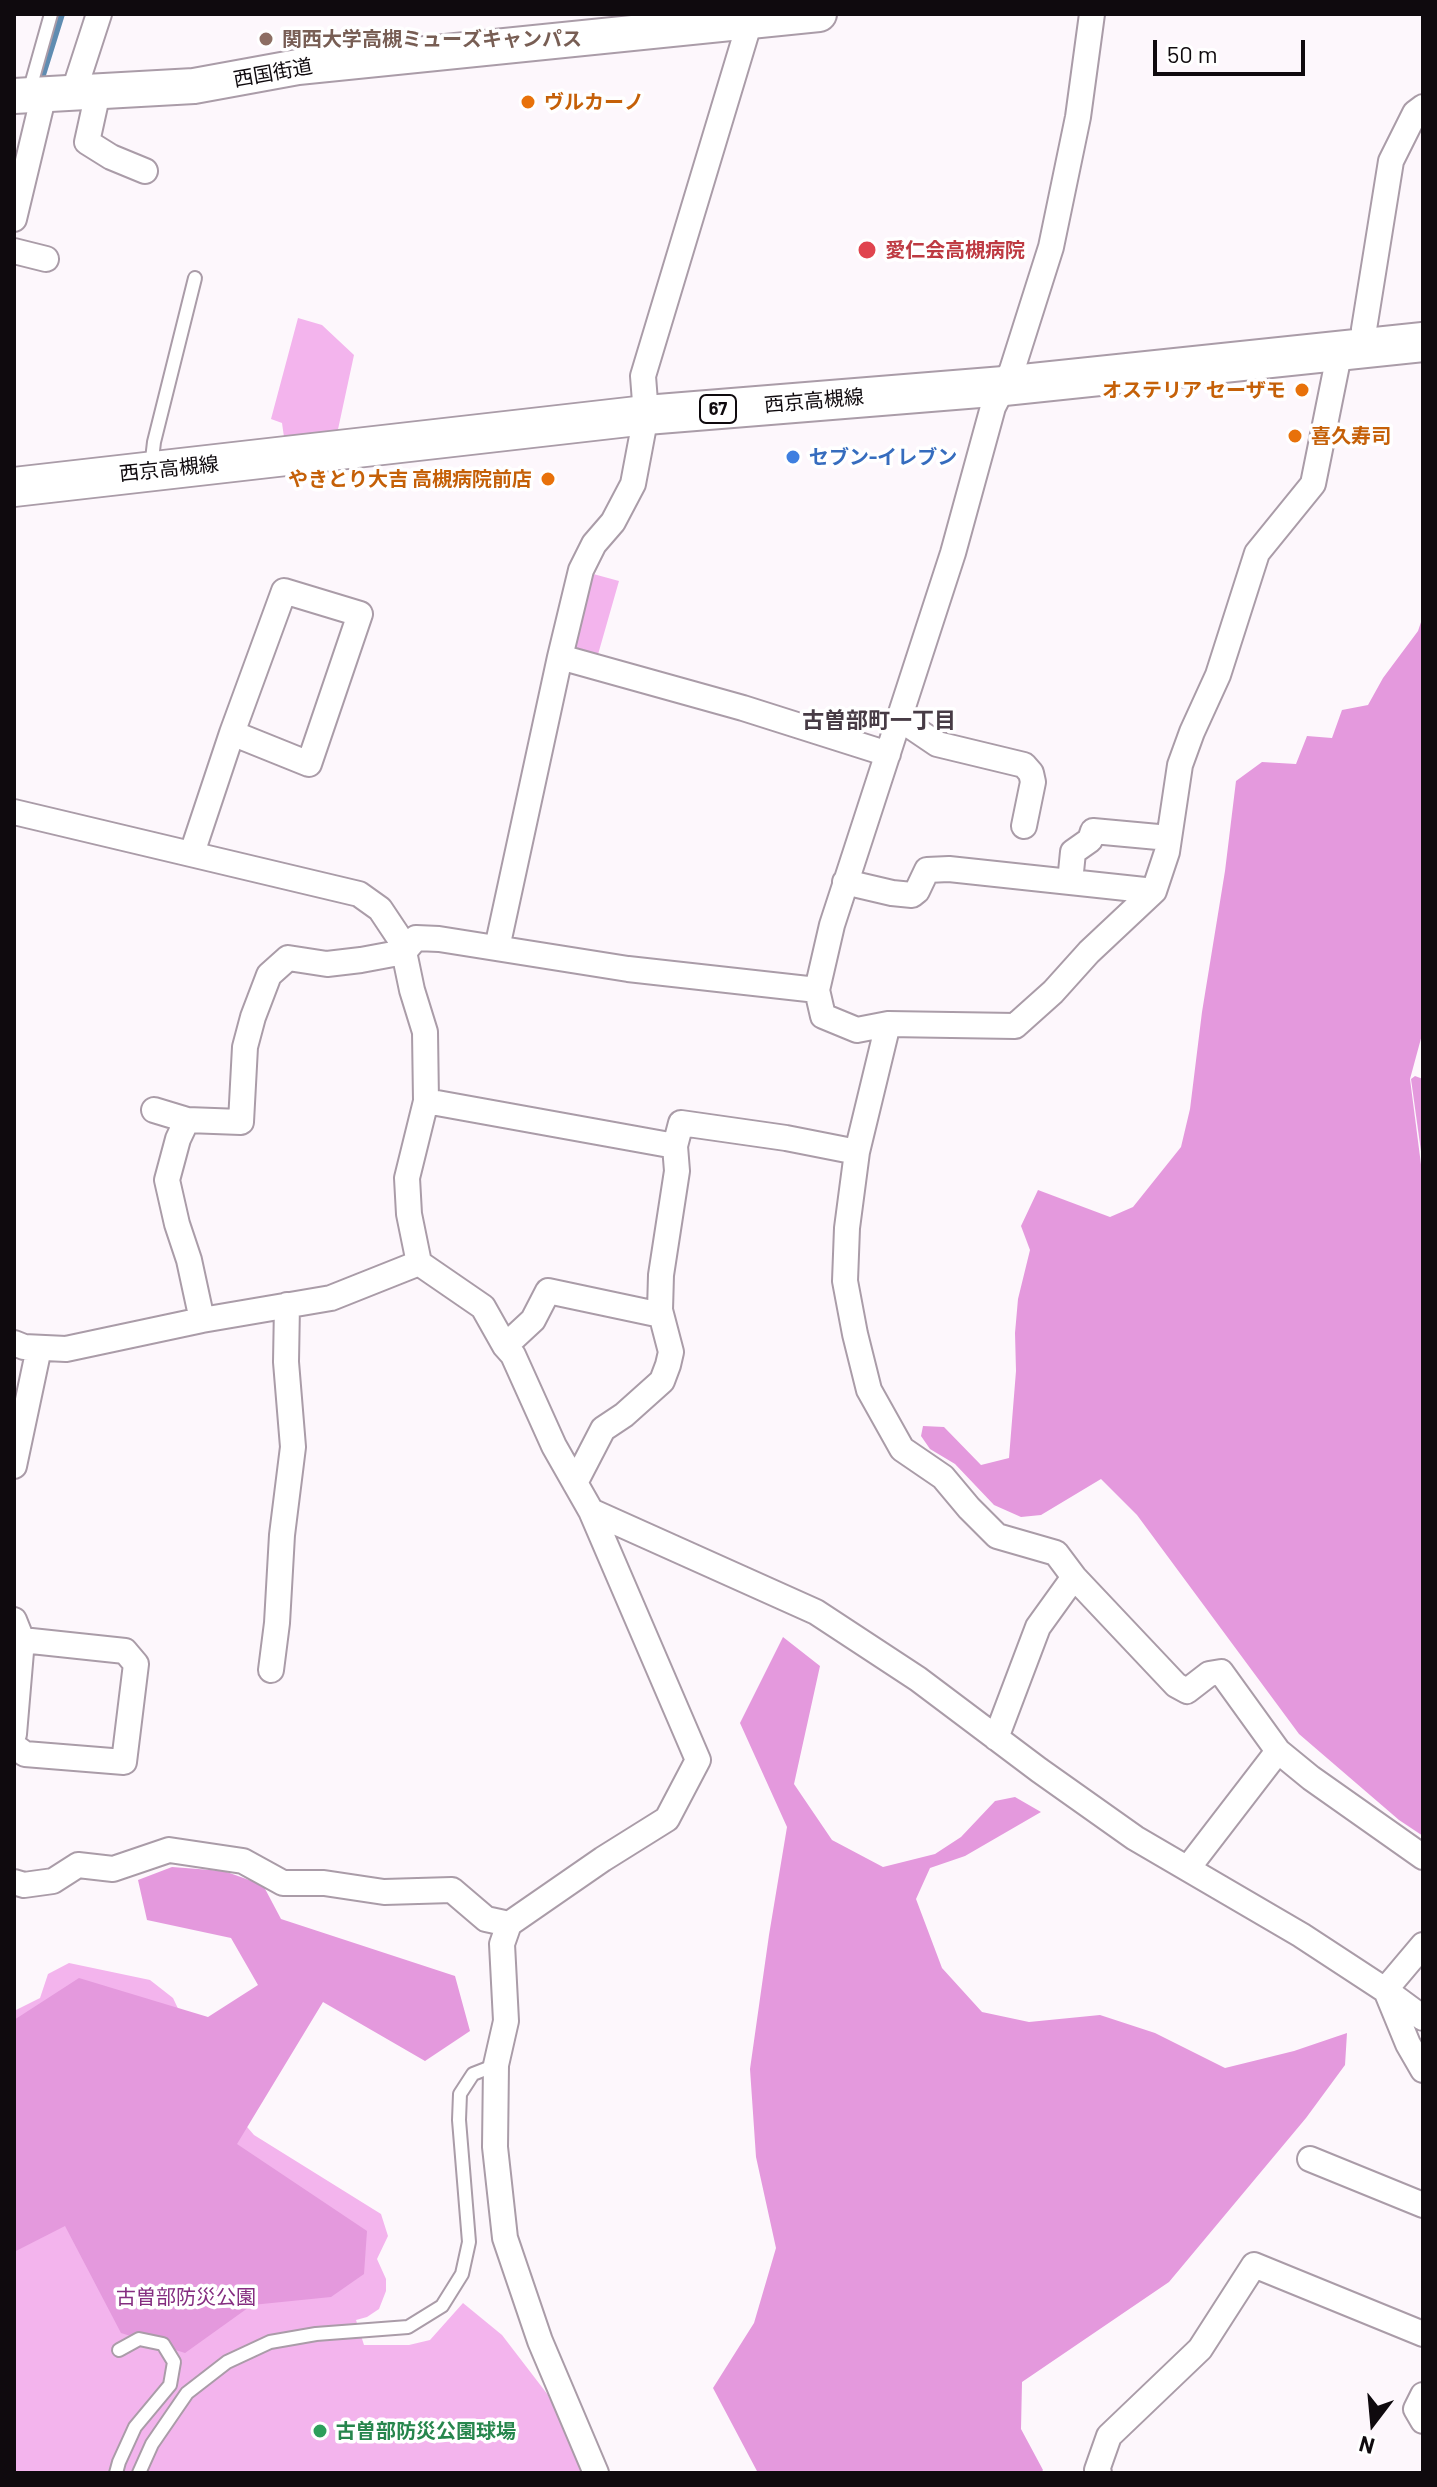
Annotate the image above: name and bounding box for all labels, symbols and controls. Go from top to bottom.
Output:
scale bar [1157,24,1309,74]
place label: 関西大学高槻ミューズキャンパス [282,27,582,51]
marker: 関西大学高槻ミューズキャンパス [257,30,275,48]
text: 50 m [1167,39,1218,68]
street label: 西国街道 [232,54,314,92]
place label: ヴルカーノ [544,90,644,114]
marker: ヴルカーノ [519,93,537,111]
place label: 愛仁会高槻病院 [885,238,1025,262]
marker: 愛仁会高槻病院 [856,239,878,261]
place label: オステリア セーザモ [1102,378,1286,402]
marker: オステリア セーザモ [1293,381,1311,399]
street label: 西京高槻線 [763,385,865,417]
road number: 67 [700,395,736,423]
place label: 喜久寿司 [1311,424,1391,448]
marker: 喜久寿司 [1286,427,1304,445]
place label: セブン-イレブン [809,445,957,469]
marker: セブン-イレブン [784,448,802,466]
street label: 西京高槻線 [118,452,220,486]
place label: やきとり大吉 高槻病院前店 [288,467,532,491]
marker: やきとり大吉 高槻病院前店 [539,470,557,488]
district label: 古曽部町一丁目 [802,708,956,734]
park label: 古曽部防災公園 [116,2285,256,2309]
north arrow [1333,2383,1413,2463]
place label: 古曽部防災公園球場 [336,2419,516,2443]
marker: 古曽部防災公園球場 [311,2422,329,2440]
text: N [1356,2432,1377,2461]

